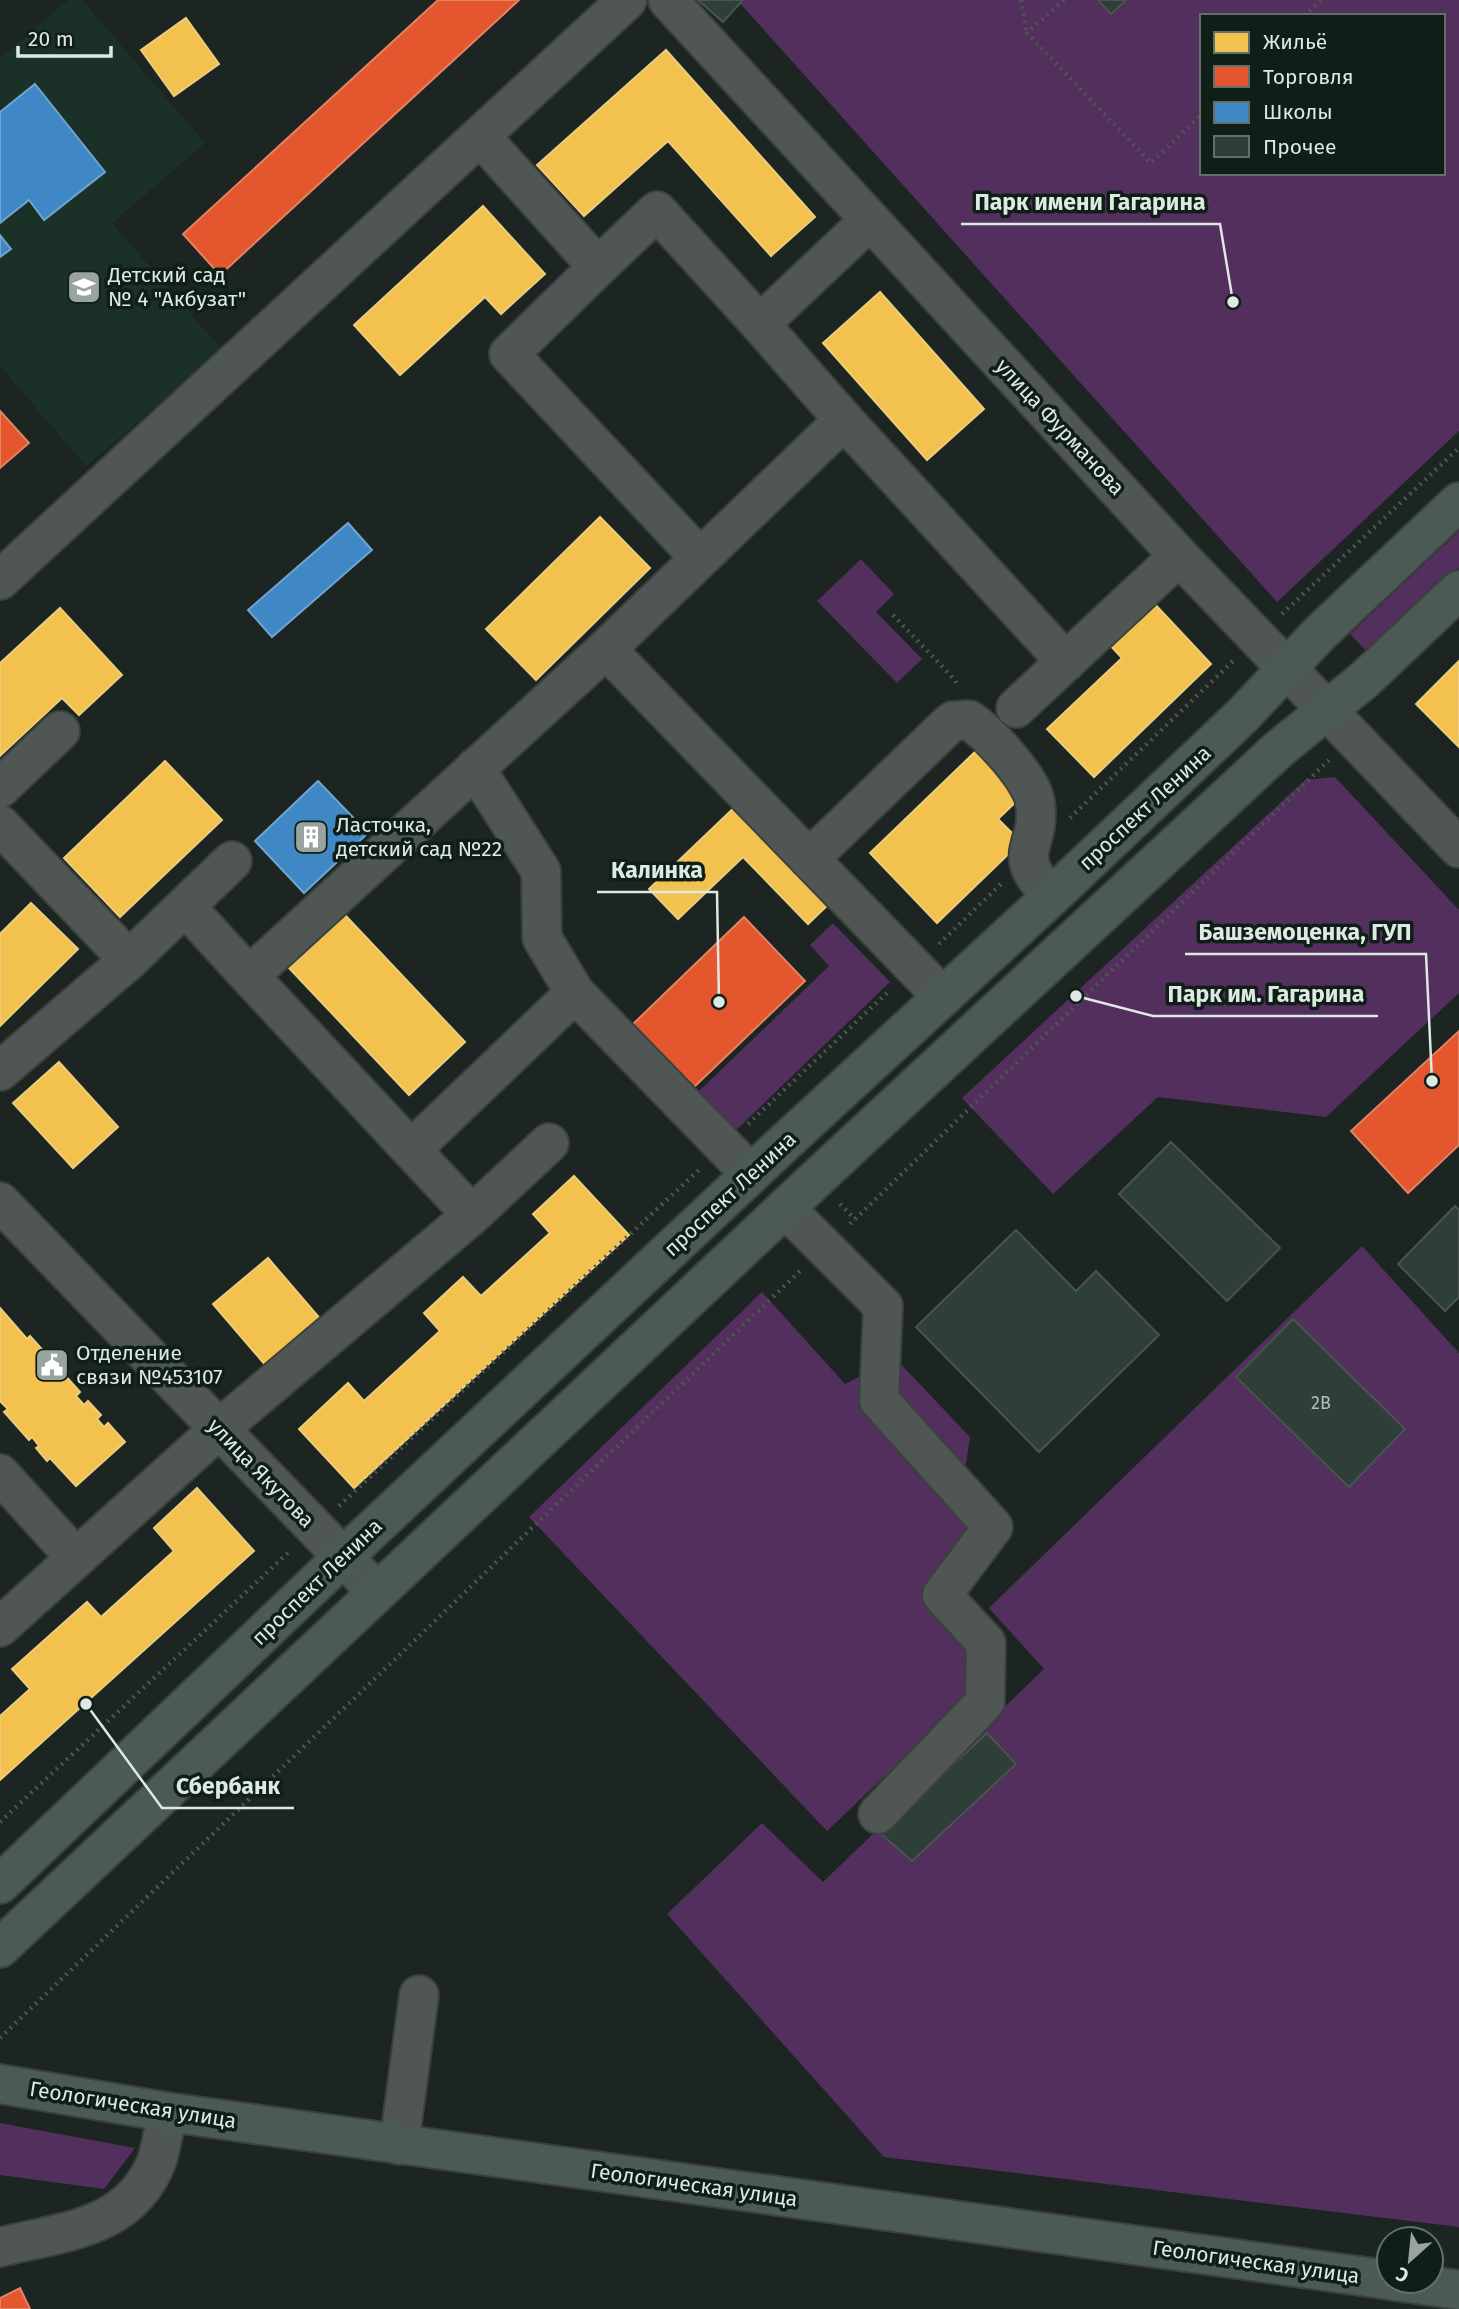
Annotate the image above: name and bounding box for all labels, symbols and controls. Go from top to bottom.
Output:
scale bar [18,14,110,58]
legend [1200,14,1445,175]
text: 20 m [28,26,74,52]
text: Жильё [1263,29,1327,55]
text: Торговля [1263,64,1354,90]
text: Школы [1263,99,1333,125]
text: Прочее [1263,134,1336,160]
callout: Парк имени Гагарина [961,180,1220,224]
text: Парк имени Гагарина [974,188,1206,216]
place label: Детский сад № 4 "Акбузат" [107,262,246,312]
school or university icon: Детский сад № 4 "Акбузат" [65,268,103,306]
street label: улица Фурманова [990,353,1130,501]
street label: проспект Ленина [1074,740,1216,876]
place label: Ласточка, детский сад №22 [336,812,502,862]
building icon: Ласточка, детский сад №22 [292,818,330,856]
callout: Калинка [597,848,717,892]
text: Калинка [611,856,703,884]
callout: Башземоценка, ГУП [1185,910,1426,954]
text: Башземоценка, ГУП [1199,918,1411,946]
callout: Парк им. Гагарина [1153,972,1378,1016]
text: Парк им. Гагарина [1168,980,1364,1008]
street label: проспект Ленина [659,1126,801,1262]
place label: Отделение связи №453107 [76,1340,223,1390]
public building icon: Отделение связи №453107 [33,1346,71,1384]
house number: 2В [1311,1392,1331,1414]
street label: улица Якутова [202,1413,320,1533]
street label: проспект Ленина [246,1513,388,1651]
callout: Сбербанк [162,1764,294,1808]
text: Сбербанк [176,1772,280,1800]
street label: Геологическая улица [28,2076,238,2134]
street label: Геологическая улица [589,2158,799,2212]
north arrow [1375,2225,1445,2295]
street label: Геологическая улица [1151,2235,1361,2289]
text: С [1392,2262,1413,2287]

